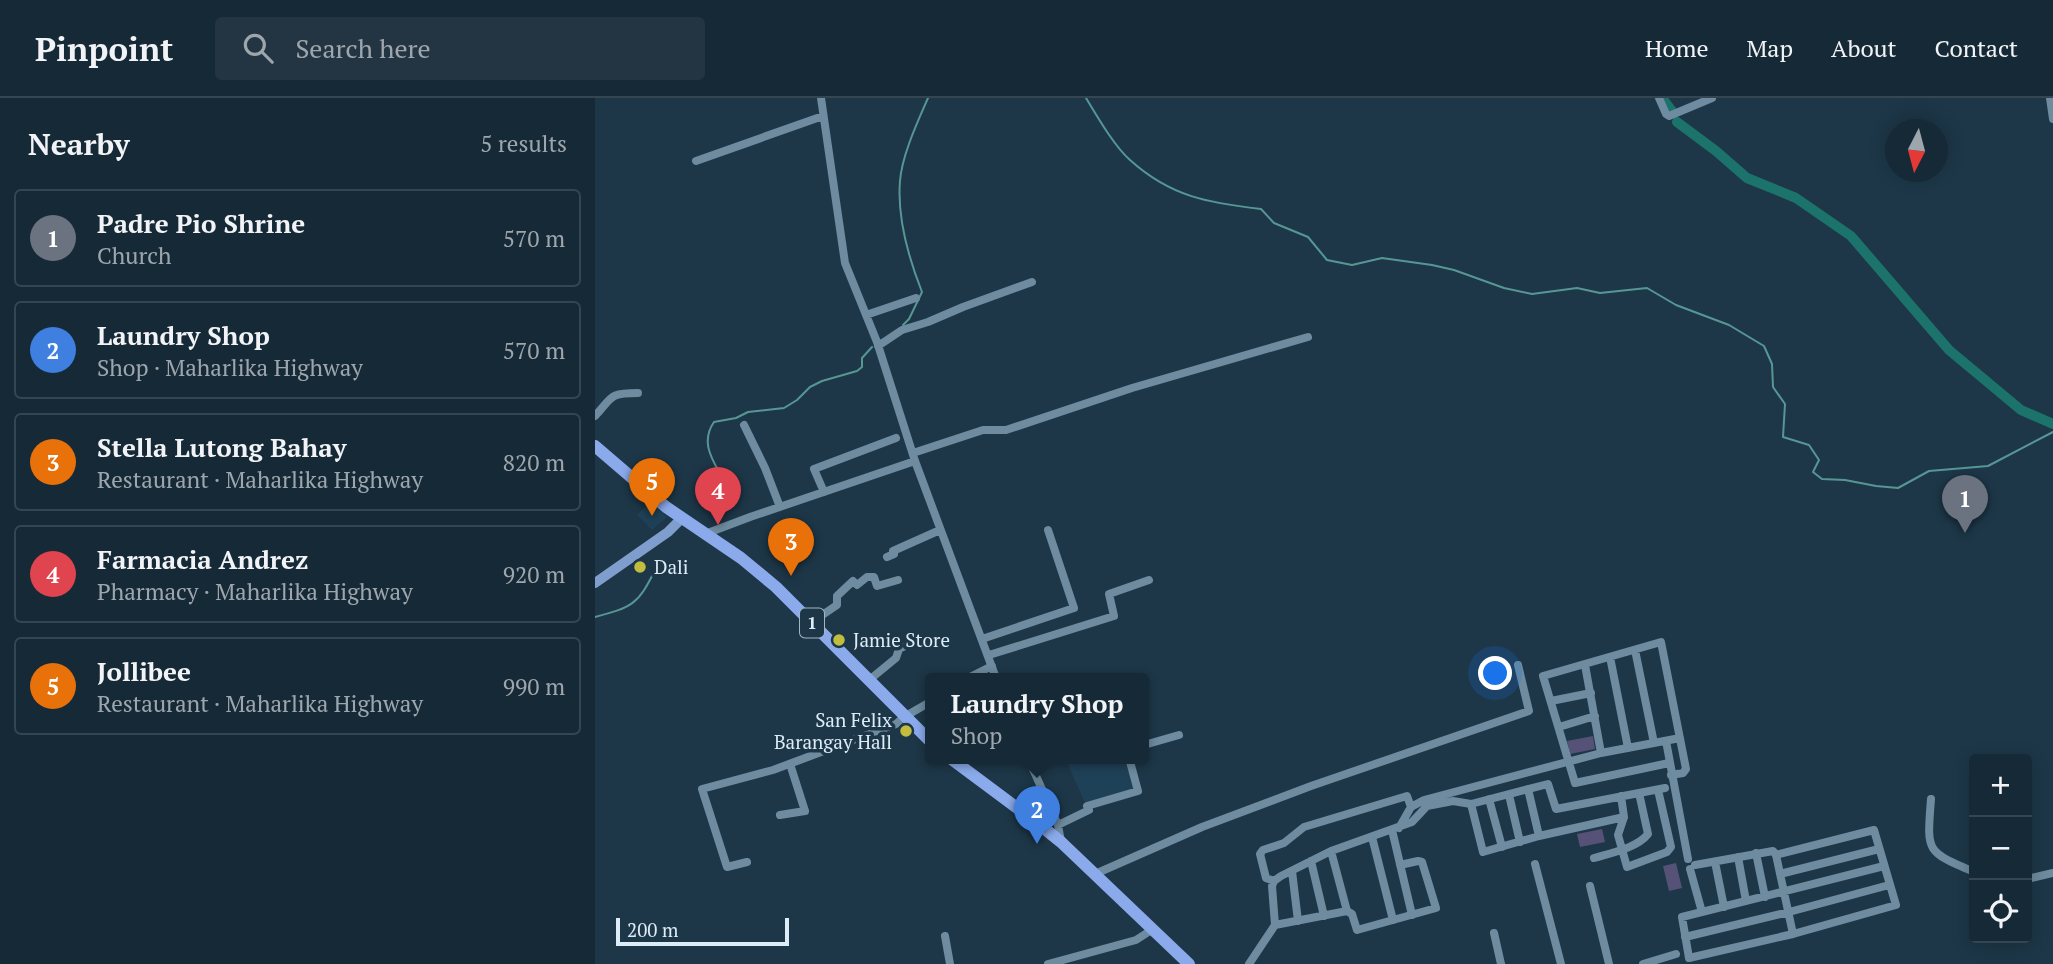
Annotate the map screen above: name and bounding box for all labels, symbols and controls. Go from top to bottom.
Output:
search box [215,17,705,80]
text: Pinpoint [35,27,173,70]
icon: search [239,29,277,67]
text: Search here [295,31,431,65]
text: Home [1645,32,1709,64]
text: Map [1747,32,1793,64]
text: About [1831,32,1897,64]
text: Contact [1935,32,2018,64]
north arrow [1885,119,1948,182]
text: Nearby [28,124,130,164]
text: 5 results [480,128,567,159]
text: Padre Pio Shrine [97,206,305,240]
text: 1 [47,223,60,254]
text: 570 m [503,223,565,254]
text: Church [97,240,172,271]
text: Laundry Shop [97,318,270,352]
text: 2 [47,335,60,366]
text: 570 m [503,335,565,366]
text: Shop · Maharlika Highway [97,352,363,383]
text: Stella Lutong Bahay [97,430,346,464]
text: 3 [47,447,60,478]
text: 820 m [503,447,565,478]
pin: 5 [629,458,675,516]
text: Restaurant · Maharlika Highway [97,464,423,495]
pin: 4 [695,467,741,525]
pin: 1 [1942,475,1988,533]
pin: 3 [768,518,814,576]
text: Farmacia Andrez [97,542,308,576]
place label: Dali [654,554,689,579]
text: 4 [47,559,60,590]
text: 920 m [503,559,565,590]
marker: Dali [632,559,648,575]
text: Pharmacy · Maharlika Highway [97,576,413,607]
road number: 1 [800,608,824,638]
place label: Jamie Store [853,627,950,652]
marker: Jamie Store [831,632,847,648]
text: Jollibee [97,654,191,688]
your location [1478,656,1512,690]
text: 5 [47,671,60,702]
text: 990 m [503,671,565,702]
popup [925,673,1149,764]
text: Laundry Shop [951,686,1123,720]
text: Restaurant · Maharlika Highway [97,688,423,719]
place label: San Felix Barangay Hall [774,707,892,754]
text: Shop [951,720,1002,751]
marker: San Felix Barangay Hall [898,723,914,739]
map controls [1969,754,2032,943]
button: + [1969,754,2032,817]
pin: 2 [1014,786,1060,844]
button: − [1969,817,2032,880]
button: locate [1969,880,2032,943]
scale bar [616,915,789,947]
text: 200 m [627,917,678,942]

